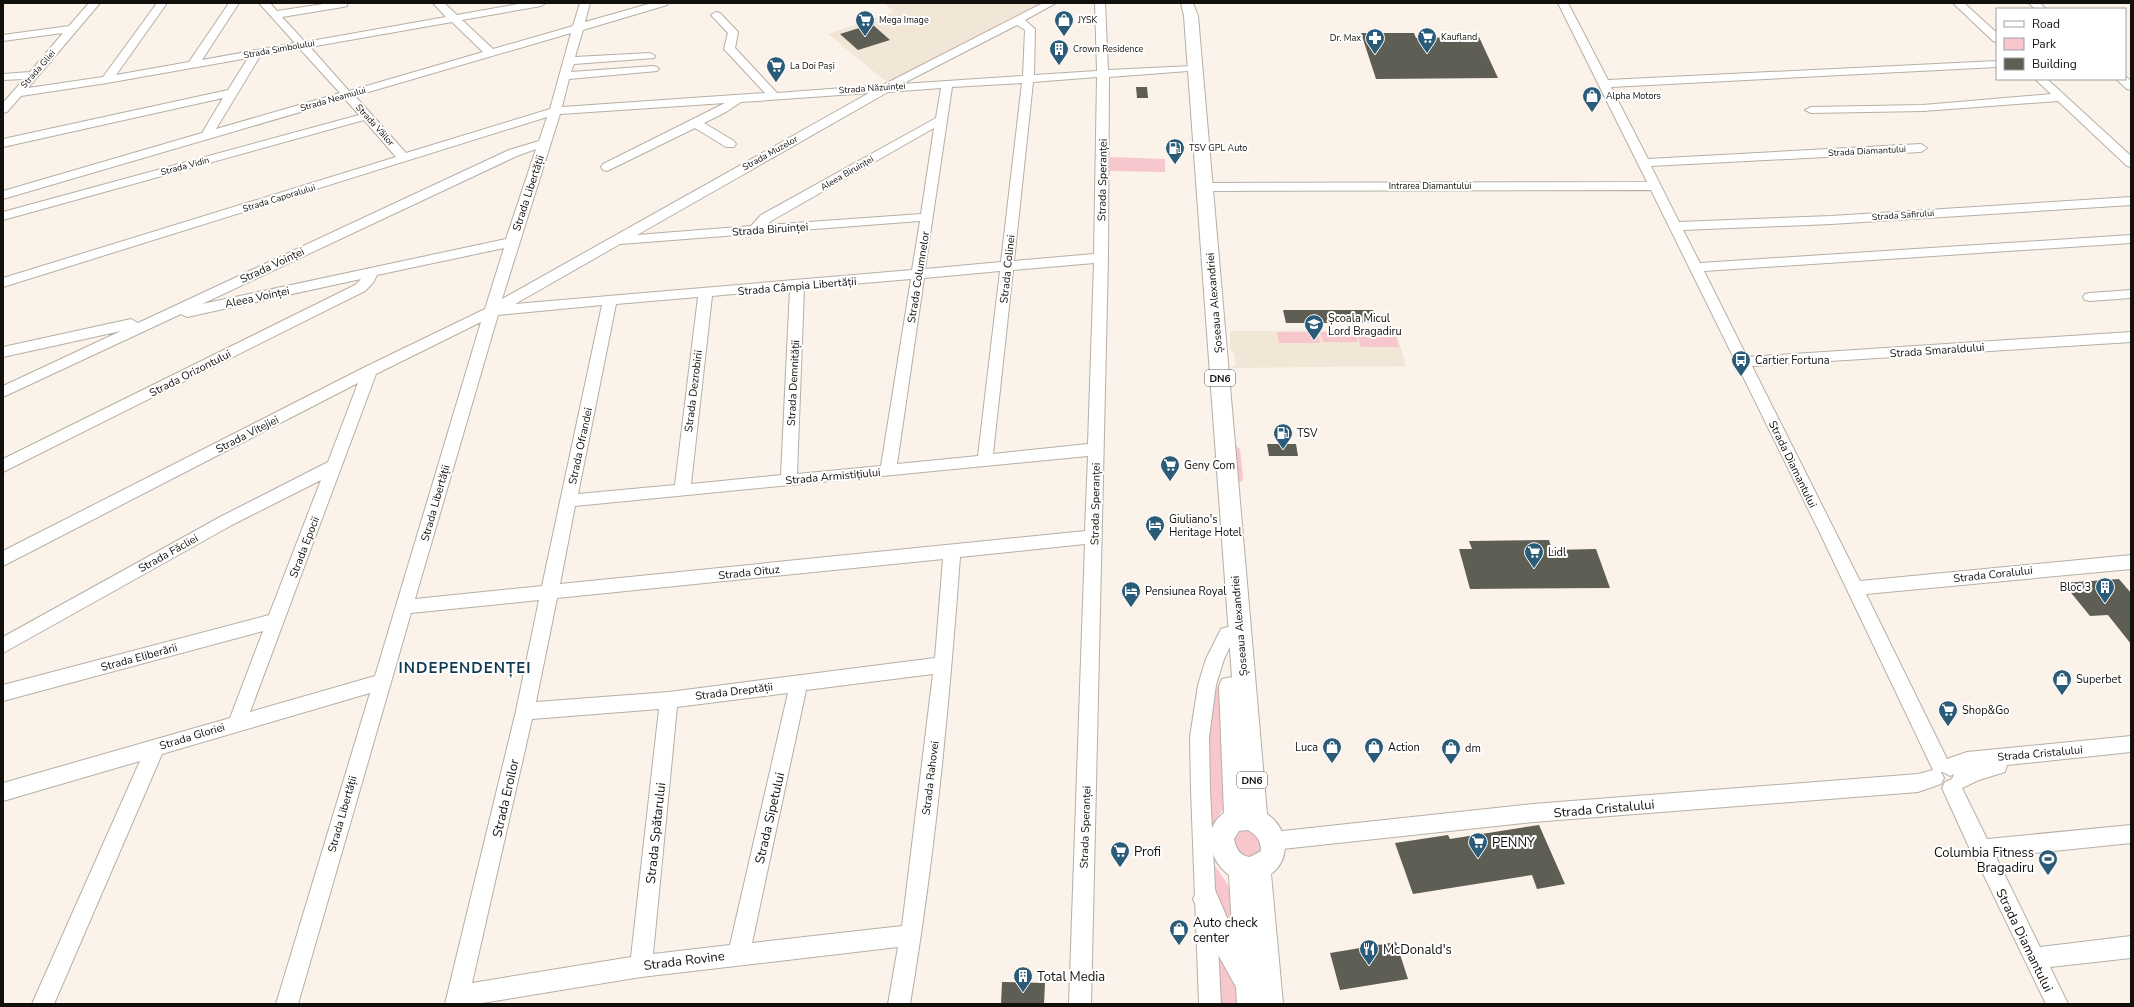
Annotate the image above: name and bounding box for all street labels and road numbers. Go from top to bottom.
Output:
street label: Strada Simbolului [242,37,316,61]
street label: Strada Gliei [18,47,58,91]
street label: Strada Năzuinței [838,80,906,97]
street label: Strada Neamului [299,84,367,114]
street label: Strada Văilor [353,102,397,149]
street label: Strada Muzelor [740,132,800,173]
street label: Strada Speranței [1094,139,1111,221]
street label: Strada Diamantului [1828,143,1906,159]
street label: Strada Libertății [509,153,548,233]
street label: Aleea Biruinței [818,153,876,194]
street label: Strada Vidin [159,154,211,178]
street label: Intrarea Diamantului [1389,180,1471,192]
street label: Strada Caporalului [241,181,317,215]
street label: Strada Safirului [1871,207,1935,223]
street label: Strada Biruinței [731,219,809,240]
street label: Strada Columnelor [904,230,933,324]
street label: Strada Colinei [996,234,1019,304]
street label: Strada Voinței [238,244,307,287]
street label: Șoseaua Alexandriei [1203,252,1226,354]
street label: Strada Câmpia Libertății [737,274,857,299]
street label: Aleea Voinței [223,283,291,312]
street label: Strada Demnității [784,340,803,426]
street label: Strada Smaraldului [1889,340,1985,361]
street label: Strada Orizontului [147,346,234,400]
street label: Strada Dezrobirii [681,349,706,433]
road number: DN6 [1205,370,1235,386]
street label: Strada Ofrandei [565,406,596,486]
street label: Strada Vitejiei [213,412,281,457]
street label: Strada Diamantului [1765,418,1820,510]
street label: Strada Libertății [417,463,454,543]
street label: Strada Speranței [1087,463,1104,545]
street label: Strada Armistițiului [785,465,881,488]
street label: Strada Epocii [286,514,323,580]
street label: Strada Făcliei [136,531,201,576]
street label: Strada Oituz [718,562,780,583]
street label: Strada Coralului [1953,563,2033,586]
street label: Șoseaua Alexandriei [1228,575,1251,677]
street label: Strada Eliberării [99,640,179,675]
street label: Strada Dreptății [694,679,774,704]
street label: Strada Gloriei [158,719,227,754]
street label: Strada Rahovei [918,740,942,816]
street label: Strada Cristalului [1997,742,2083,765]
street label: Strada Eroilor [488,757,524,839]
street label: Strada Sipetului [751,771,789,866]
road number: DN6 [1237,772,1267,788]
street label: Strada Libertății [324,774,361,854]
street label: Strada Spătarului [642,782,670,885]
street label: Strada Speranței [1077,785,1094,869]
street label: Strada Cristalului [1553,796,1655,822]
street label: Strada Diamantului [1991,886,2057,995]
street label: Strada Rovine [643,947,726,975]

